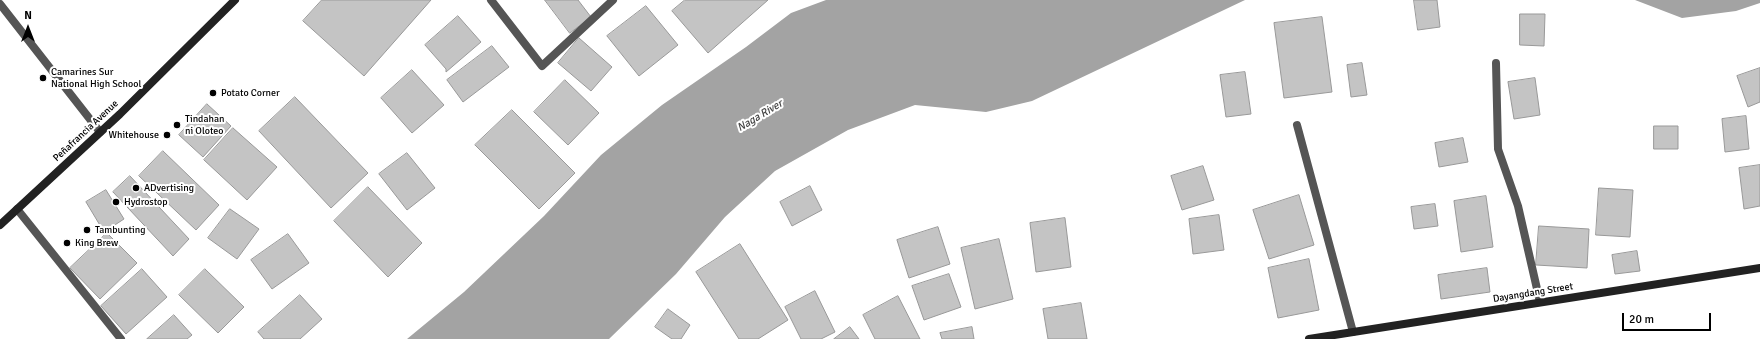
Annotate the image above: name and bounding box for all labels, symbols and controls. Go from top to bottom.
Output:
north arrow [8,8,48,48]
text: N [24,9,32,22]
place label: Camarines Sur National High School [51,66,141,90]
marker: Camarines Sur National High School [38,73,48,83]
place label: Potato Corner [221,87,280,99]
marker: Potato Corner [208,88,218,98]
water label: Naga River [735,97,785,135]
street label: Peñafrancia Avenue [51,98,121,164]
place label: Tindahan ni Oloteo [185,113,224,136]
marker: Tindahan ni Oloteo [172,120,182,130]
place label: Whitehouse [108,129,159,141]
marker: Whitehouse [162,130,172,140]
place label: ADvertising [144,182,194,194]
marker: ADvertising [131,183,141,193]
place label: Hydrostop [124,196,168,208]
marker: Hydrostop [111,197,121,207]
place label: Tambunting [95,224,145,236]
marker: Tambunting [82,225,92,235]
place label: King Brew [75,237,118,249]
marker: King Brew [62,238,72,248]
street label: Dayangdang Street [1492,281,1574,305]
scale bar [1624,305,1713,331]
text: 20 m [1629,312,1654,327]

